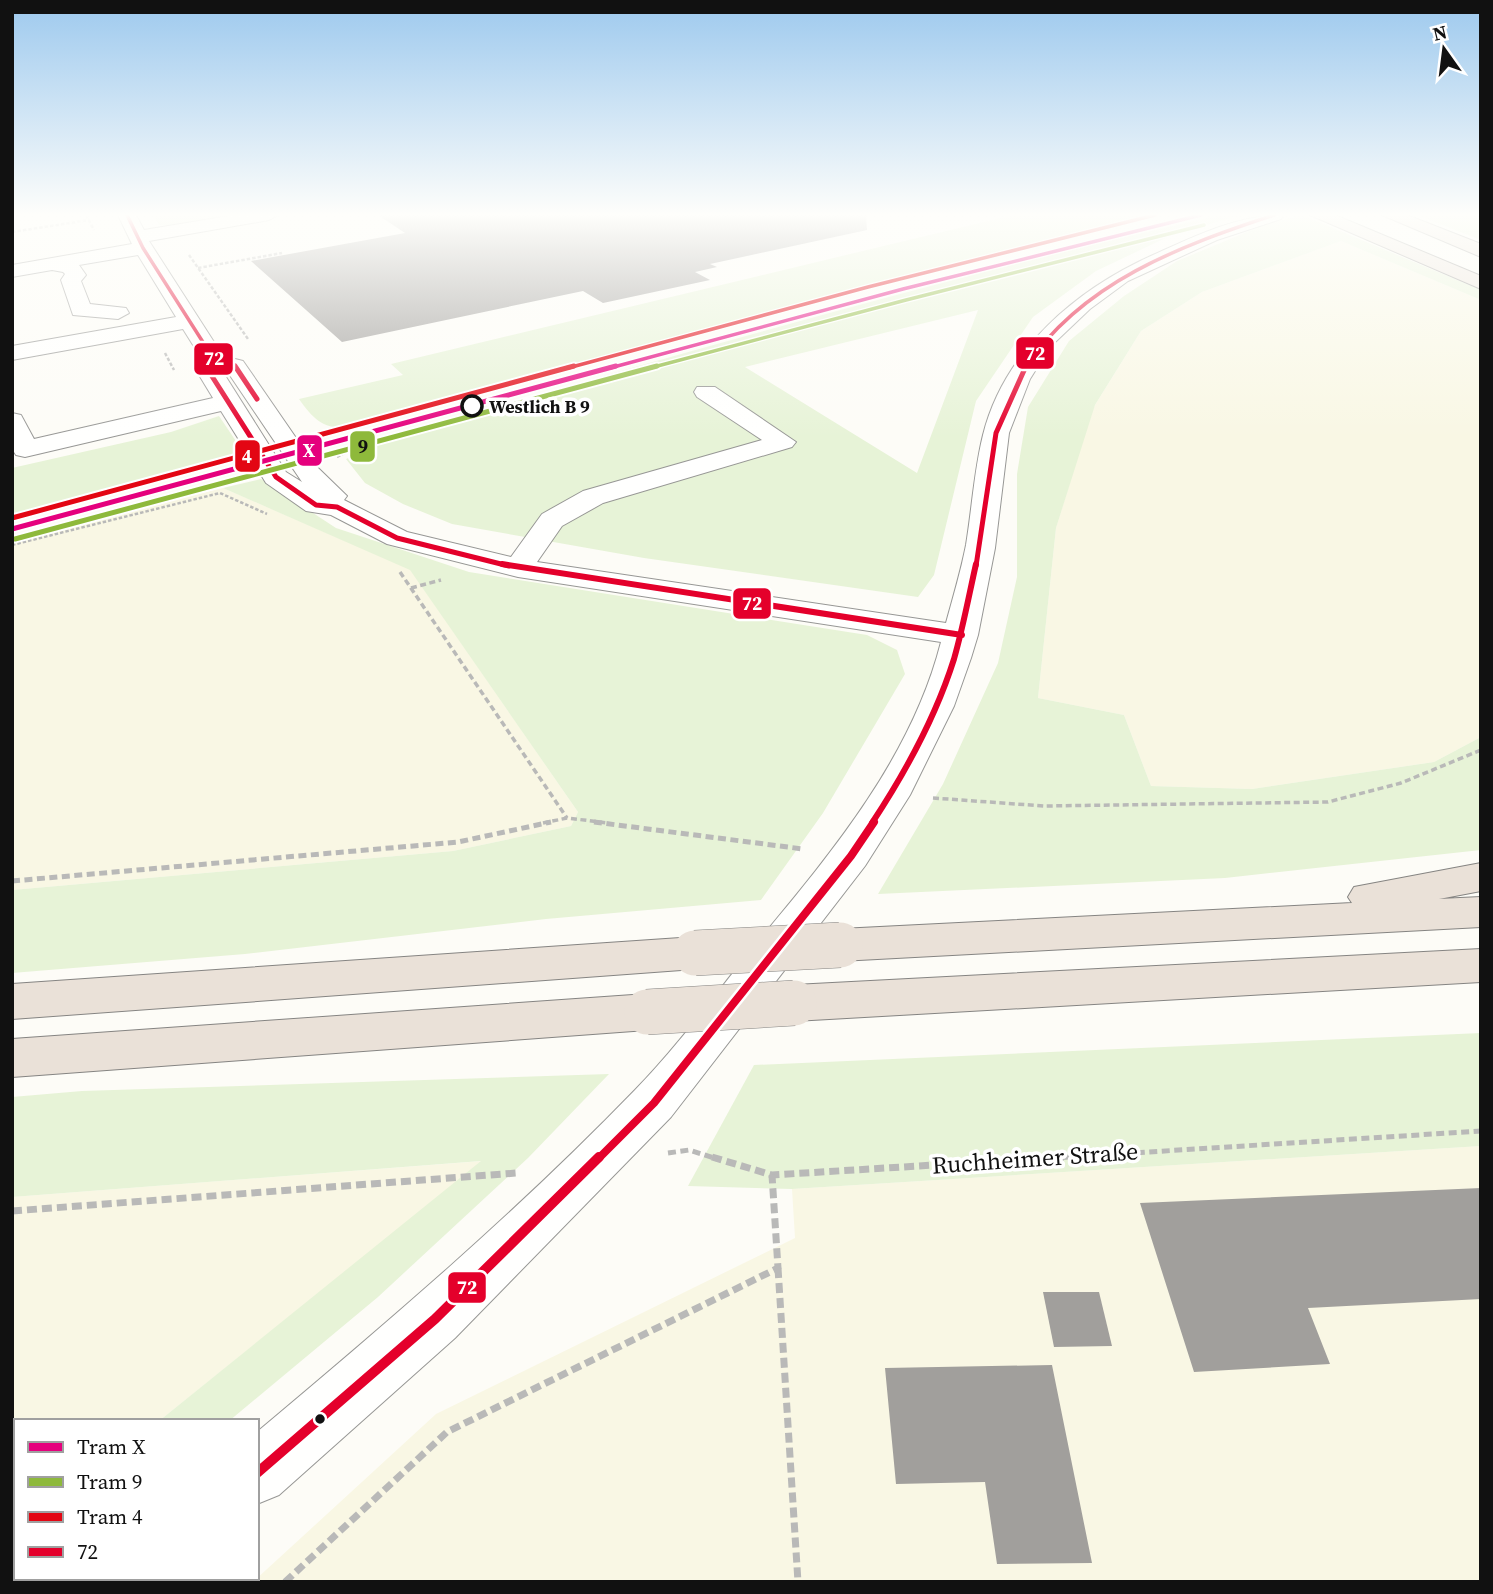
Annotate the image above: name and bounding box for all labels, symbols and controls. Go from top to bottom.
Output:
north arrow [1409,14,1479,84]
text: N [1430,18,1450,47]
line badge: 72 [1015,336,1055,370]
text: 72 [1025,340,1045,366]
line badge: 72 [193,342,234,376]
text: 72 [204,345,224,371]
place label: Westlich B 9 [489,394,590,419]
marker: Westlich B 9 [461,395,483,417]
line badge: 9 [349,430,376,463]
text: 9 [358,433,368,459]
line badge: X [296,434,323,467]
text: X [303,437,316,463]
line badge: 4 [234,439,261,473]
text: 4 [242,443,252,469]
line badge: 72 [732,587,772,620]
text: 72 [742,590,762,616]
street label: Ruchheimer Straße [931,1134,1139,1182]
line badge: 72 [447,1271,487,1304]
text: 72 [457,1274,477,1300]
unlabelled marker [313,1412,327,1426]
legend [14,1419,259,1580]
text: Tram X [77,1432,146,1461]
text: Tram 9 [77,1467,143,1496]
text: Tram 4 [77,1502,143,1531]
text: 72 [77,1537,98,1566]

